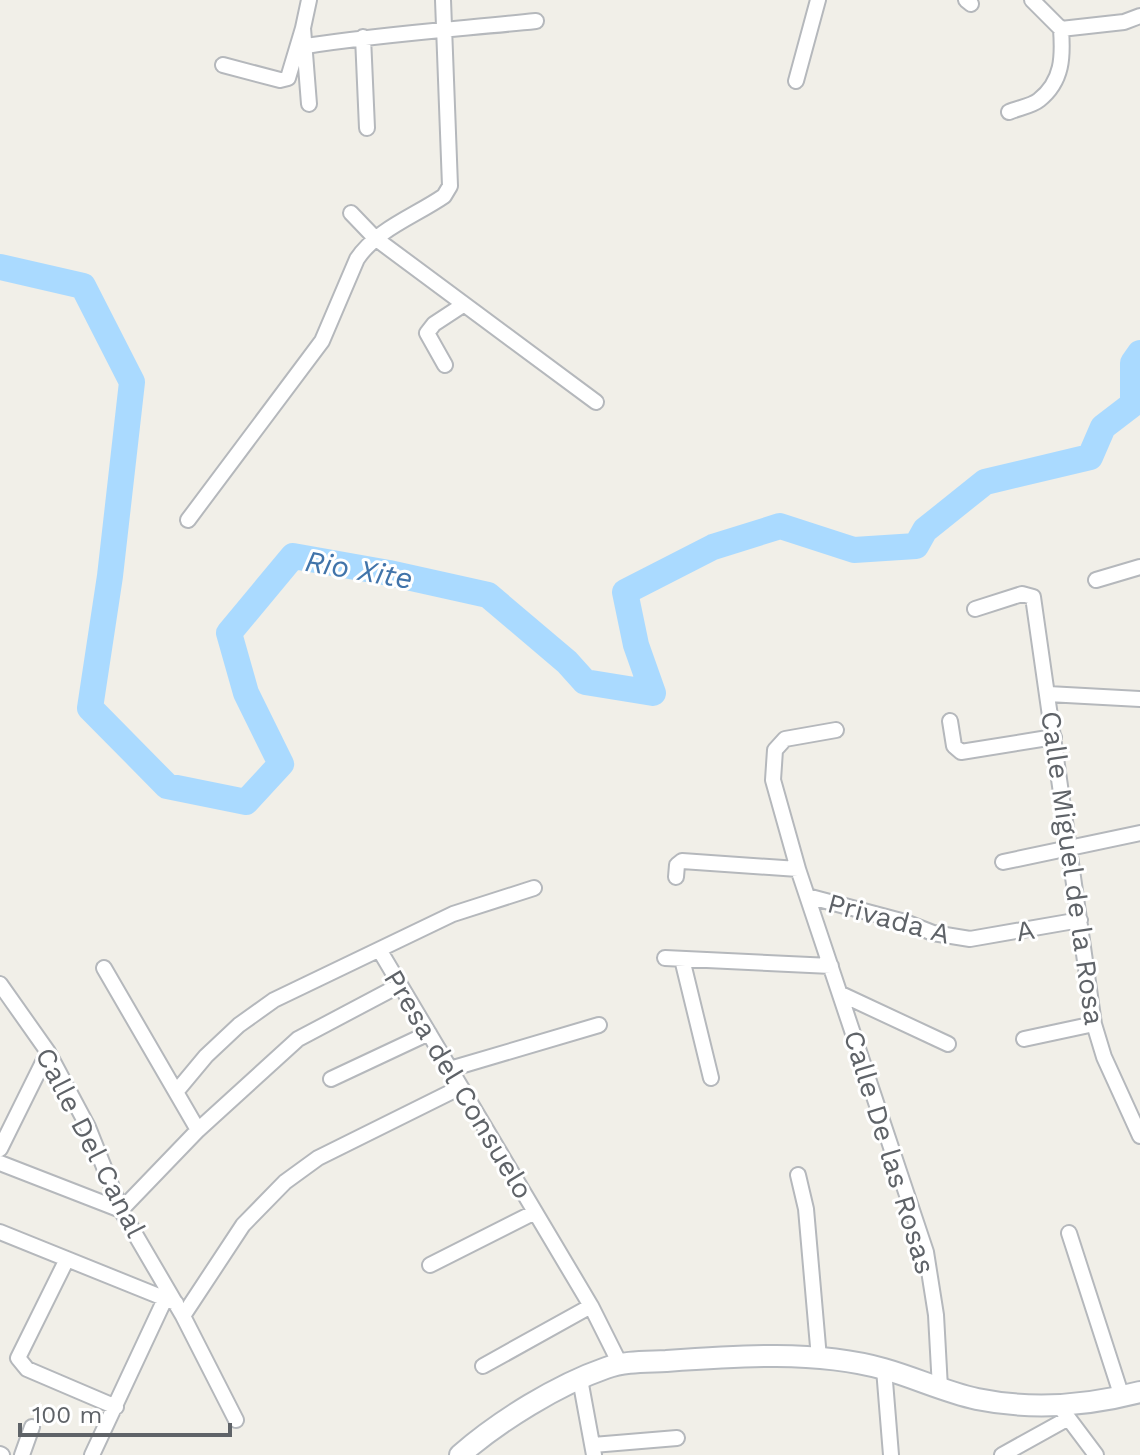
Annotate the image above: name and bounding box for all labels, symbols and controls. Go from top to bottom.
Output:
water label: Rio Xite [302,543,416,596]
street label: Calle Miguel de la Rosa [1034,709,1111,1027]
street label: Privada A [824,886,954,951]
street label: A [1013,913,1037,948]
street label: Presa del Consuelo [377,964,540,1205]
street label: Calle De las Rosas [837,1026,942,1278]
street label: Calle Del Canal [29,1042,153,1243]
scale bar [20,1387,230,1437]
text: 100 m [32,1401,102,1429]

